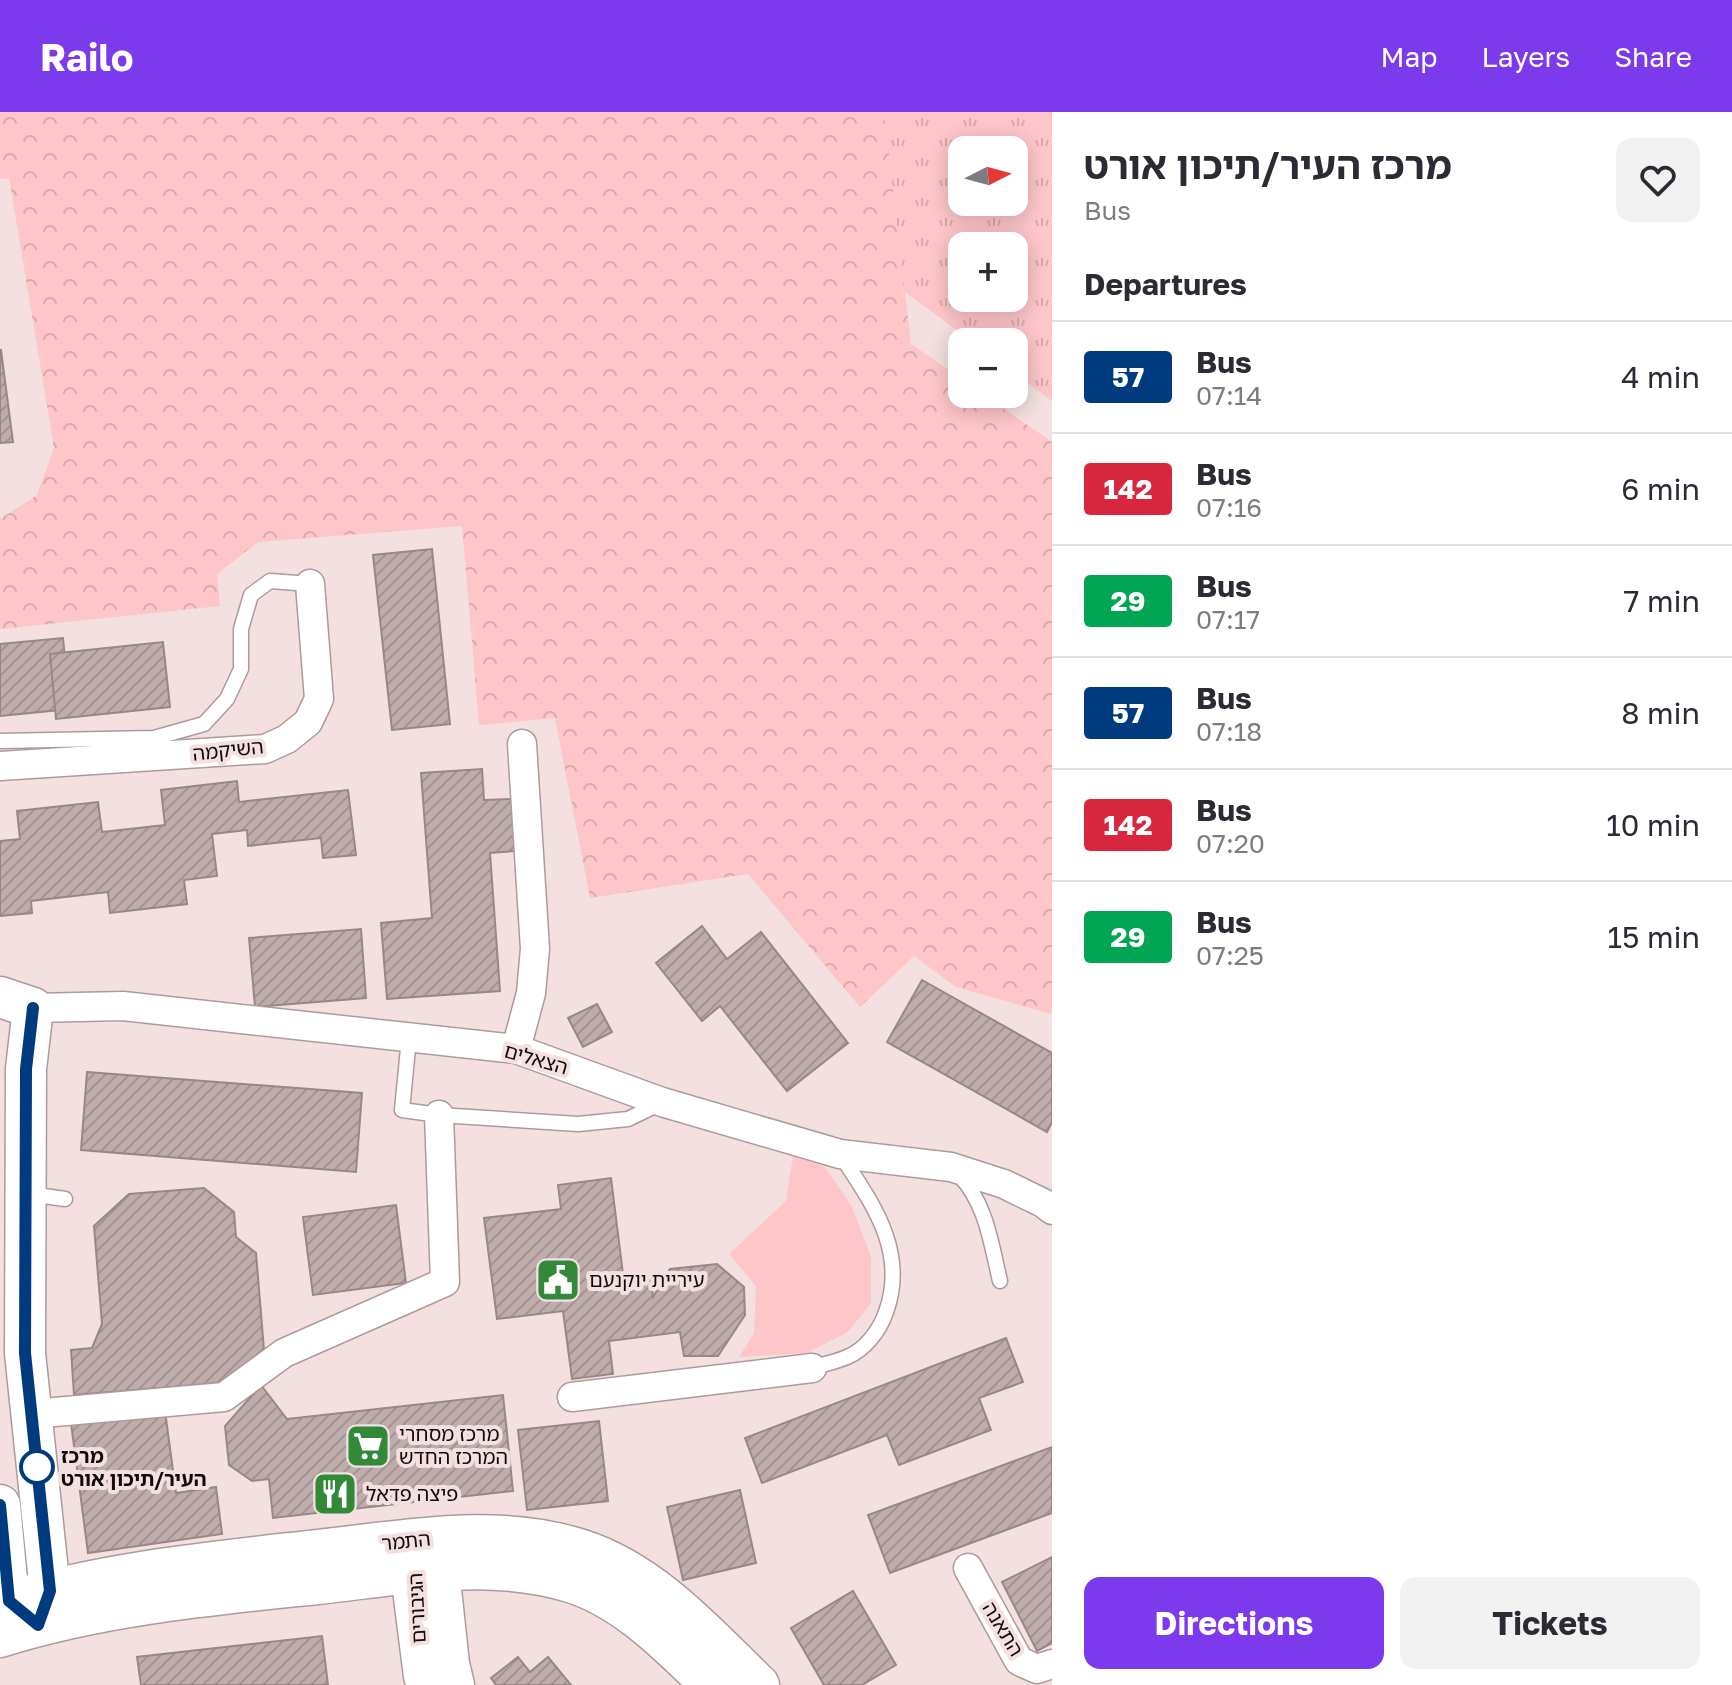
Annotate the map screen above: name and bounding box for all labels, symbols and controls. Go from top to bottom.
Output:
text: Railo [40,34,134,79]
text: Map [1380,40,1438,73]
text: Layers [1482,40,1570,73]
text: Share [1614,40,1692,73]
north arrow [948,136,1028,216]
map controls [948,136,1028,408]
button: heart [1616,138,1700,222]
text: מרכז העיר/תיכון אורט [1084,142,1452,187]
text: Bus [1084,195,1131,226]
button: + [948,232,1028,312]
text: Departures [1084,266,1247,302]
button: − [948,328,1028,408]
text: Bus [1196,344,1252,380]
text: 4 min [1621,359,1700,395]
text: 57 [1112,360,1144,393]
text: 07:14 [1196,380,1262,411]
text: Bus [1196,456,1252,492]
text: 6 min [1621,471,1700,507]
text: 142 [1103,472,1153,505]
text: 07:16 [1196,492,1262,523]
text: Bus [1196,568,1252,604]
text: 7 min [1624,583,1700,619]
text: 29 [1111,584,1145,617]
text: 07:17 [1196,604,1260,635]
text: Bus [1196,680,1252,716]
text: 8 min [1621,695,1700,731]
text: 57 [1112,696,1144,729]
text: 07:18 [1196,716,1262,747]
street label: השיקמה [191,733,265,765]
text: Bus [1196,792,1252,828]
text: 10 min [1606,807,1700,843]
text: 142 [1103,808,1153,841]
text: 07:20 [1196,828,1265,859]
text: Bus [1196,904,1252,940]
text: 15 min [1608,919,1700,955]
text: 29 [1111,920,1145,953]
text: 07:25 [1196,940,1264,971]
street label: הצאלים [502,1037,571,1079]
public building icon: עיריית יוקנעם [534,1256,582,1304]
place label: עיריית יוקנעם [589,1267,705,1291]
place label: מרכז מסחרי המרכז החדש [399,1421,508,1468]
supermarket icon: מרכז מסחרי המרכז החדש [344,1422,392,1470]
place label: מרכז העיר/תיכון אורט [61,1443,207,1490]
marker: מרכז העיר/תיכון אורט [20,1450,54,1484]
restaurant icon: פיצה פדאל [311,1470,359,1518]
place label: פיצה פדאל [366,1481,458,1505]
street label: התמר [380,1525,432,1555]
street label: הגיבורים [402,1572,430,1644]
button: Directions [1084,1577,1384,1669]
button: Tickets [1400,1577,1700,1669]
street label: התאנה [978,1597,1029,1660]

